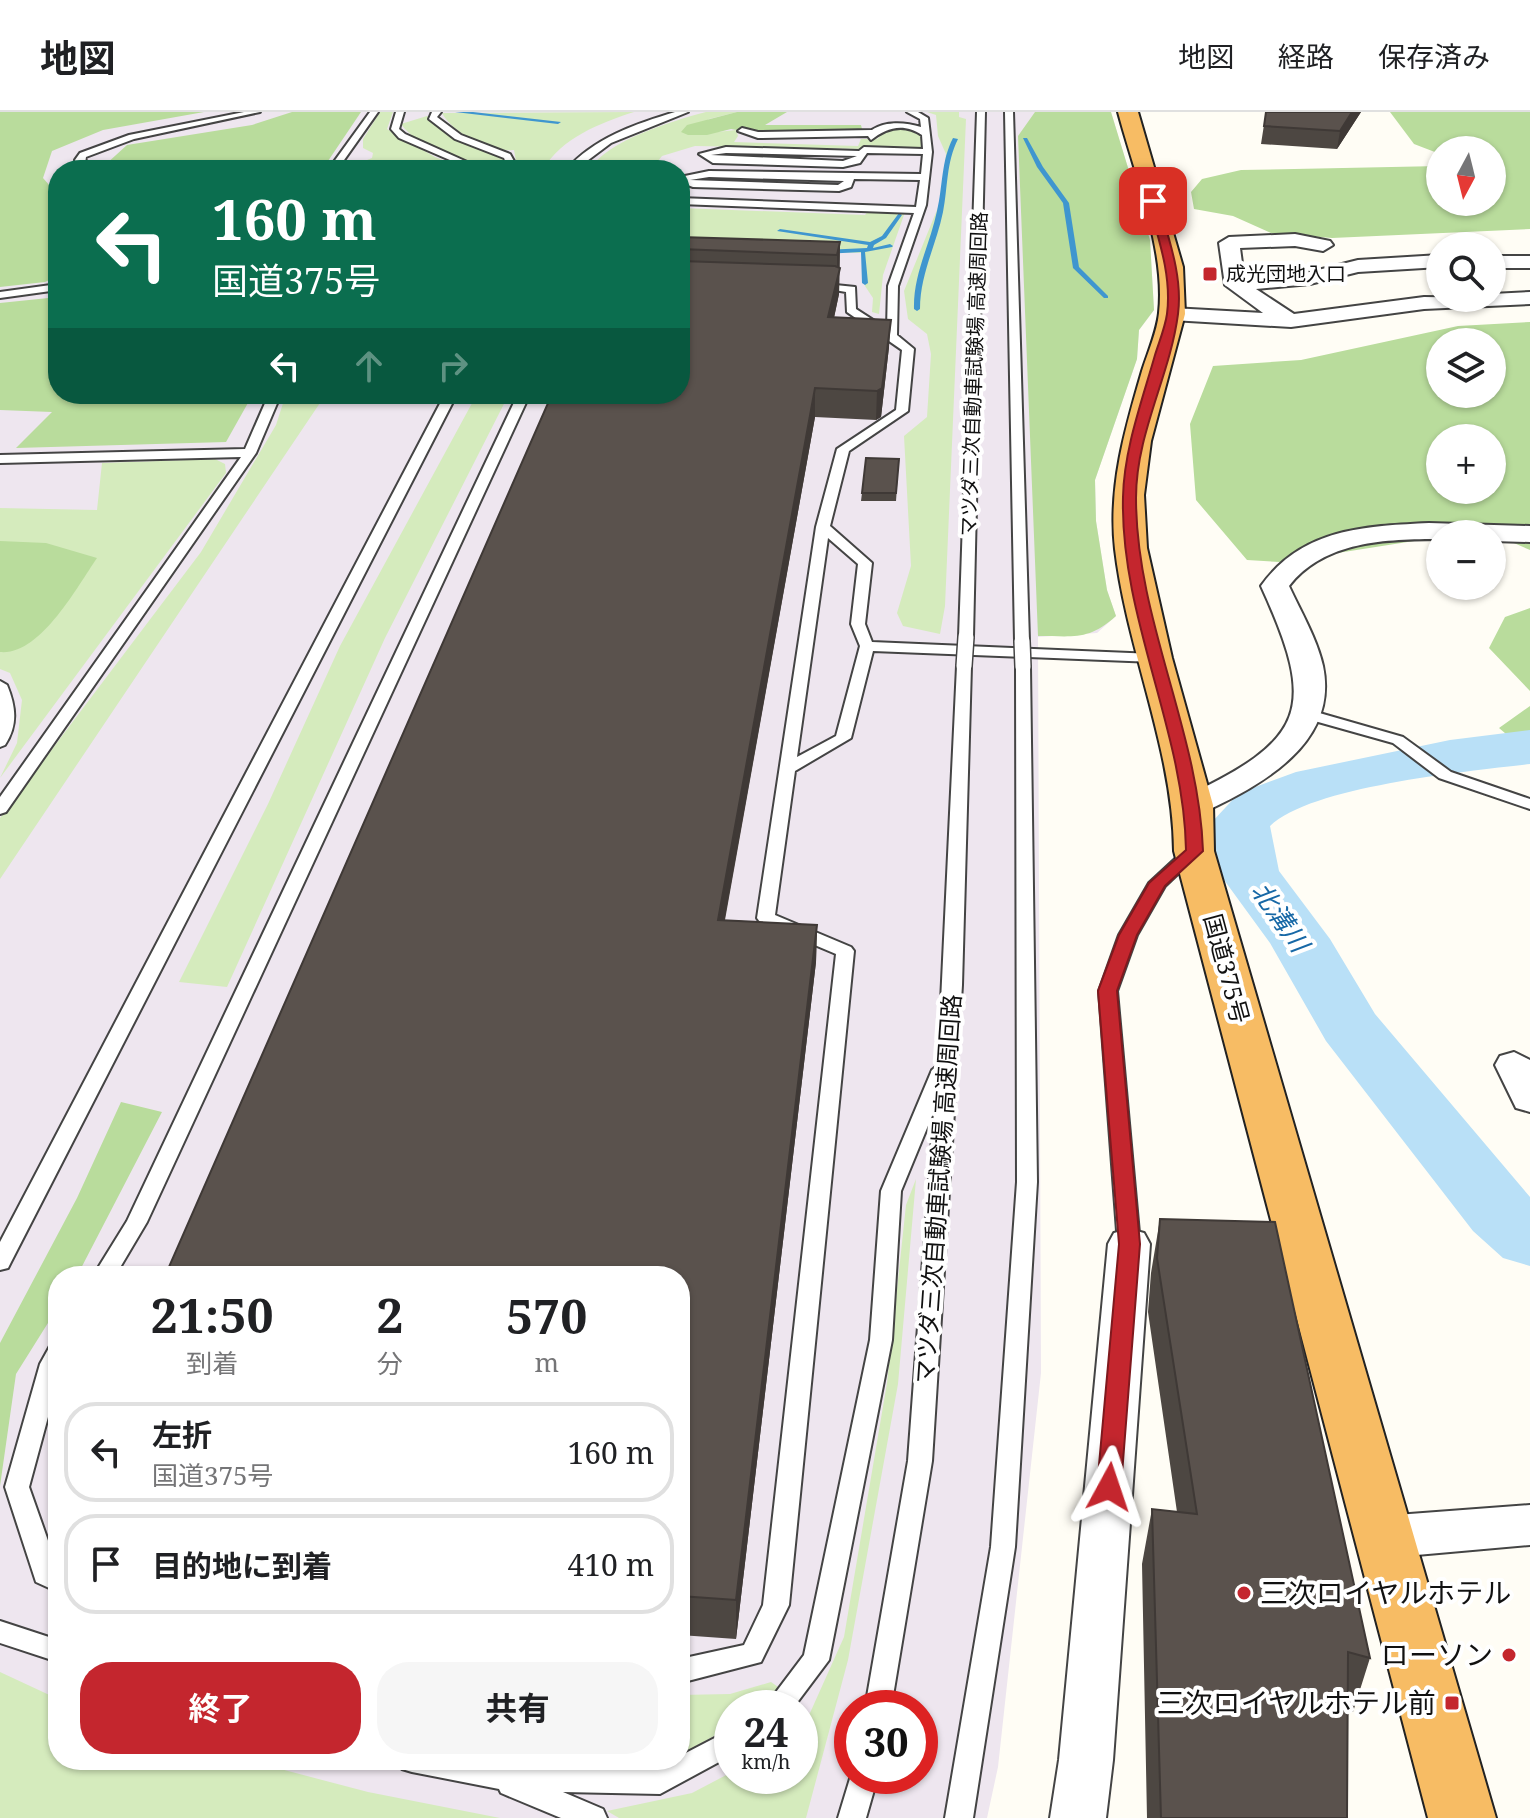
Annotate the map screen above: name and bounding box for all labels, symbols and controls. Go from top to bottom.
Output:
text: 地図 [40,31,116,83]
text: 地図 [1178,37,1234,75]
text: 経路 [1278,37,1334,75]
text: 保存済み [1378,37,1490,75]
north arrow [1426,136,1506,216]
map controls [1426,136,1506,600]
pin [1119,167,1187,235]
icon: arrive [1131,179,1175,223]
text: 160 m [212,180,377,256]
icon: left [80,192,184,296]
street label: マツダ三次自動車試験場 高速周回路 [954,211,993,537]
button: search [1426,232,1506,312]
text: 国道375号 [212,256,380,305]
place label: 成光団地入口 [1226,260,1346,287]
marker: 成光団地入口 [1201,265,1219,283]
button: layers [1426,328,1506,408]
icon: left [263,344,307,388]
icon: ahead [347,344,391,388]
icon: right [431,344,475,388]
button: + [1426,424,1506,504]
button: − [1426,520,1506,600]
water label: 北溝川 [1244,874,1320,961]
street label: 国道375号 [1197,910,1258,1027]
street label: マツダ三次自動車試験場 高速周回路 [907,993,968,1385]
text: 21:50 [151,1282,274,1347]
text: 2 [376,1282,403,1347]
text: 570 [506,1283,587,1348]
text: m [534,1344,559,1380]
text: 到着 [186,1345,238,1381]
text: 分 [377,1345,403,1381]
text: 左折 [152,1414,212,1455]
icon: left [84,1430,128,1474]
text: 160 m [568,1432,654,1473]
position arrow [1067,1445,1151,1529]
text: 国道375号 [152,1457,274,1493]
icon: arrive [84,1542,128,1586]
text: 410 m [568,1544,654,1585]
text: 目的地に到着 [152,1545,332,1586]
place label: 三次ロイヤルホテル [1260,1573,1511,1611]
marker: 三次ロイヤルホテル [1235,1584,1253,1602]
place label: ローソン [1381,1635,1493,1673]
marker: ローソン [1500,1646,1518,1664]
button: 終了 [80,1662,361,1754]
button: 共有 [377,1662,658,1754]
place label: 三次ロイヤルホテル前 [1157,1683,1436,1721]
speed limit sign: 30 [834,1690,938,1794]
marker: 三次ロイヤルホテル前 [1443,1694,1461,1712]
text: 24 [743,1704,789,1759]
text: km/h [741,1748,791,1775]

